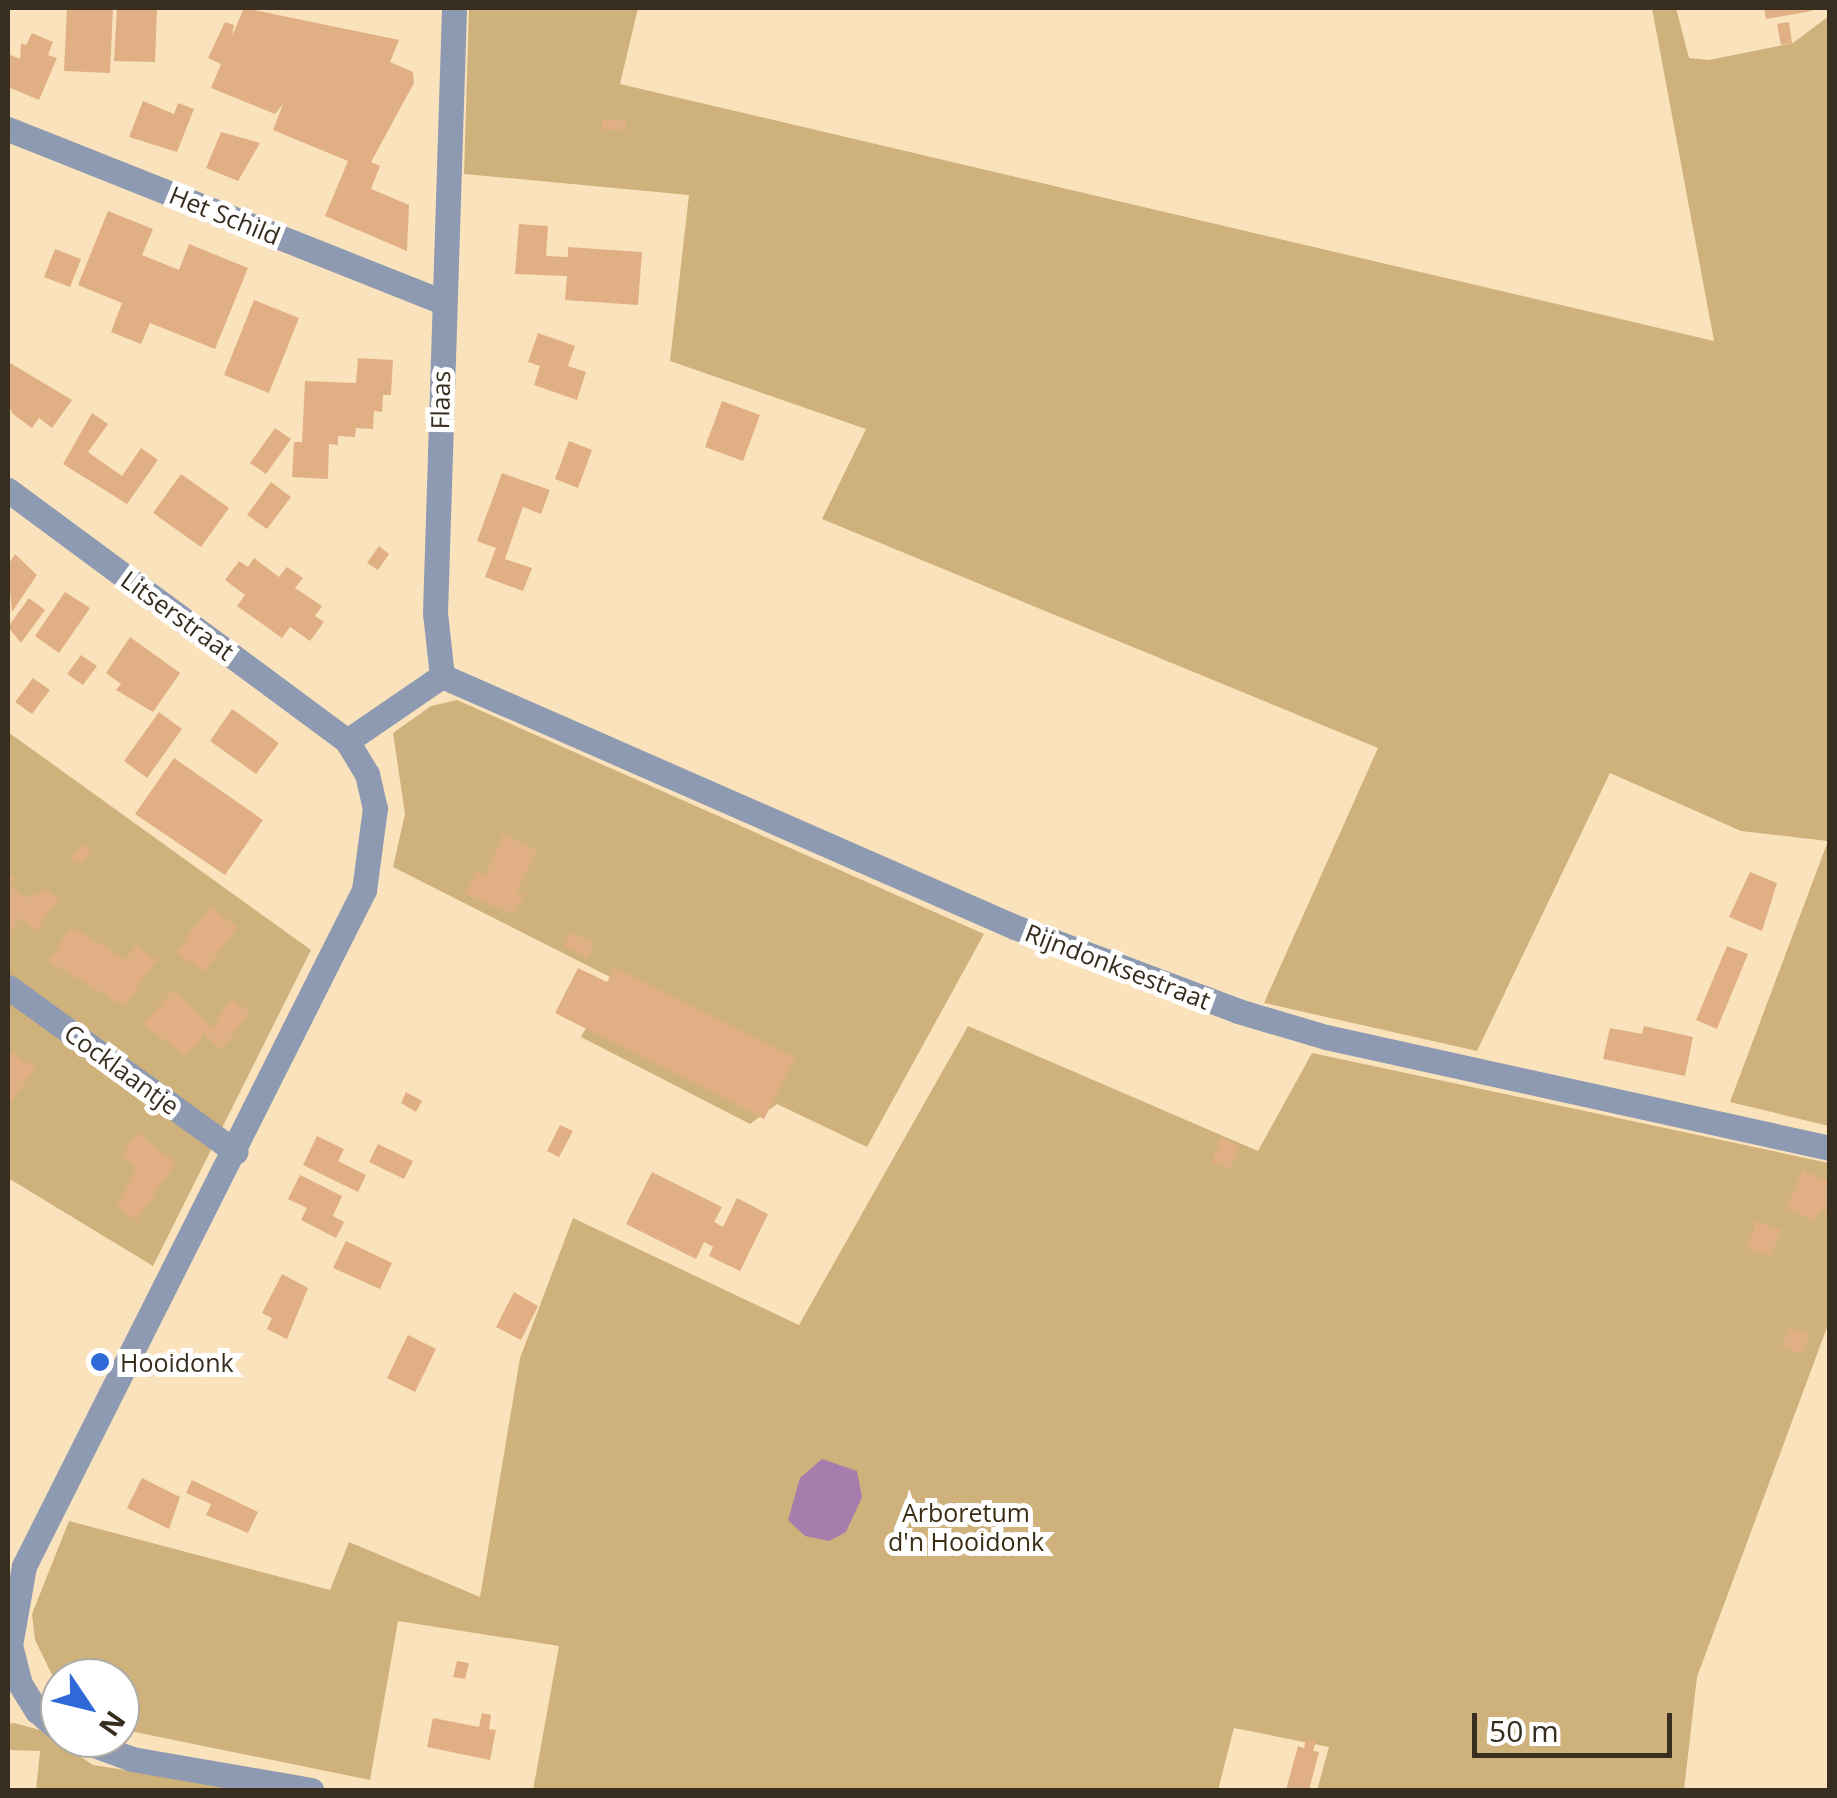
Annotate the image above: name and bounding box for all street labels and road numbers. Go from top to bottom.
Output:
street label: Het Schild [165,179,285,251]
street label: Flaas [424,370,456,430]
street label: Litserstraat [116,564,240,666]
street label: Rijndonksestraat [1021,917,1215,1015]
street label: Cocklaantje [59,1017,185,1121]

